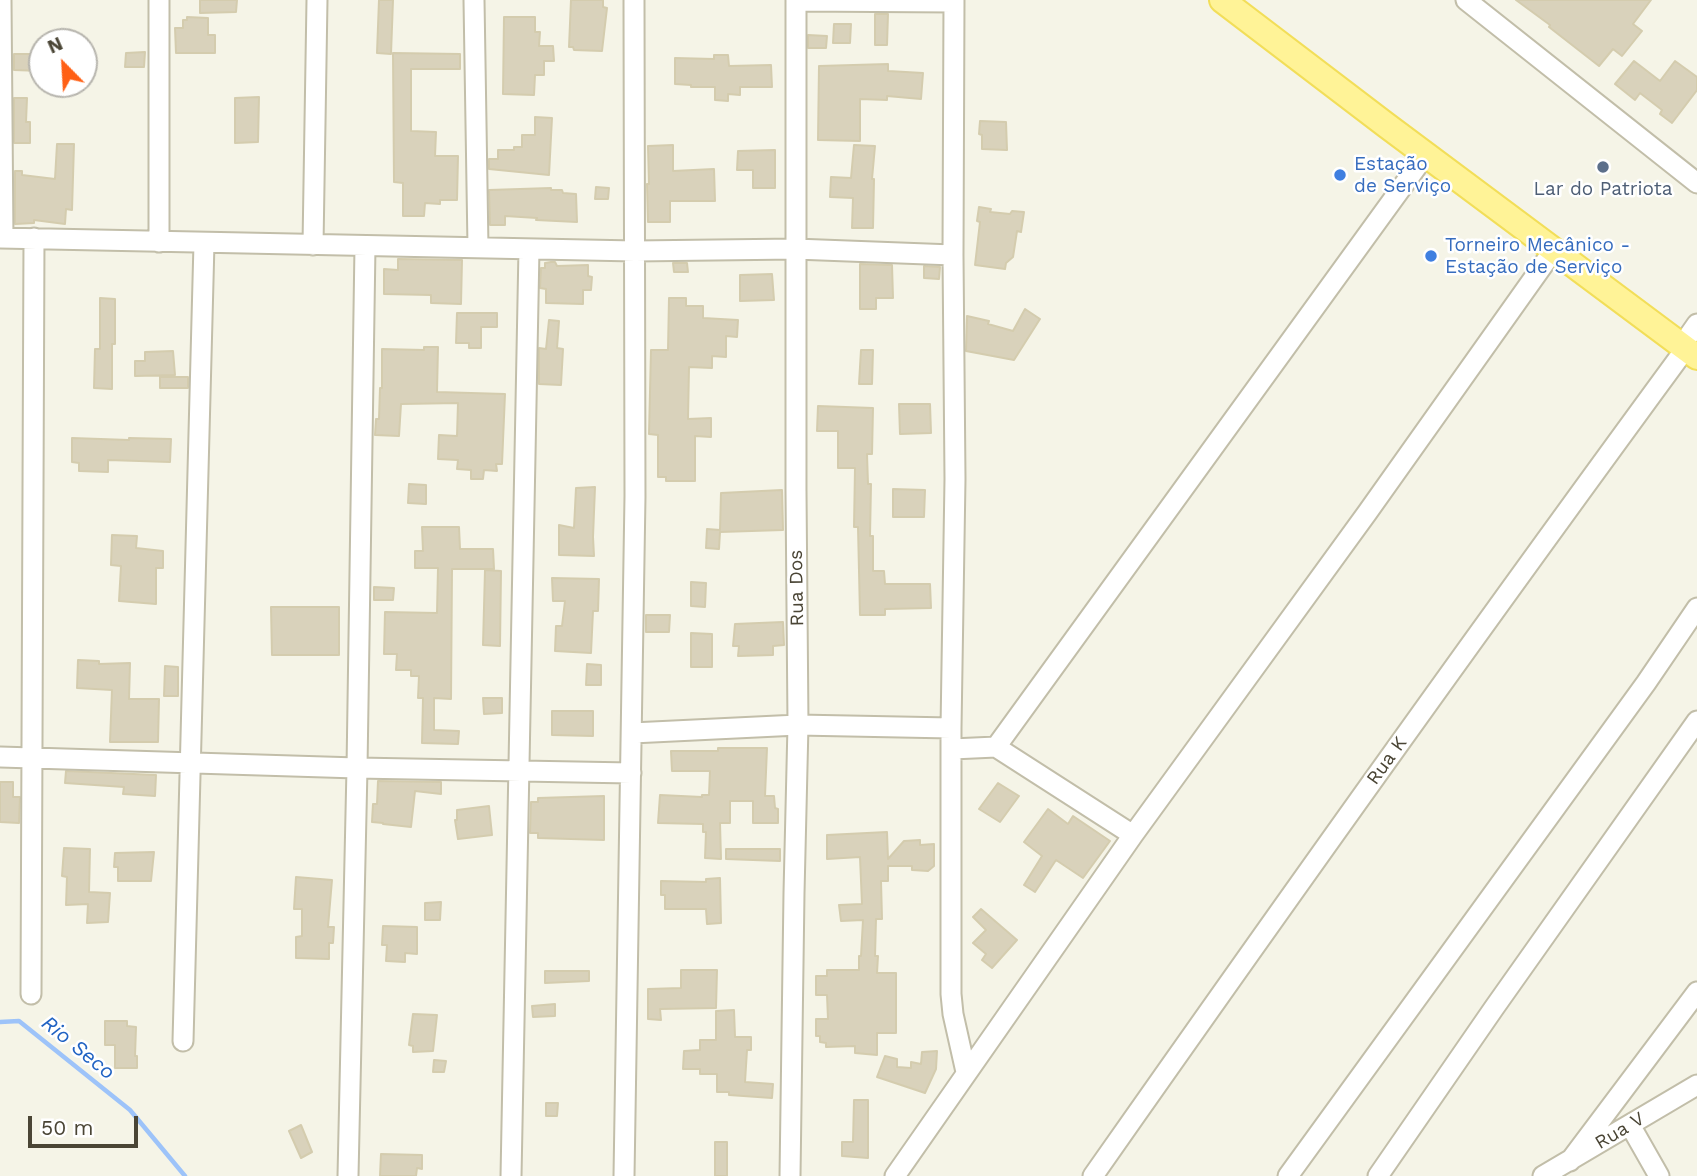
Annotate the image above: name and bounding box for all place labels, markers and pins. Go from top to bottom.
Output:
place label: Estação de Serviço [1354,153,1451,197]
marker: Lar do Patriota [1595,159,1611,175]
marker: Estação de Serviço [1332,167,1348,183]
place label: Lar do Patriota [1534,178,1672,200]
place label: Torneiro Mecânico - Estação de Serviço [1445,234,1630,278]
marker: Torneiro Mecânico - Estação de Serviço [1423,248,1439,264]

